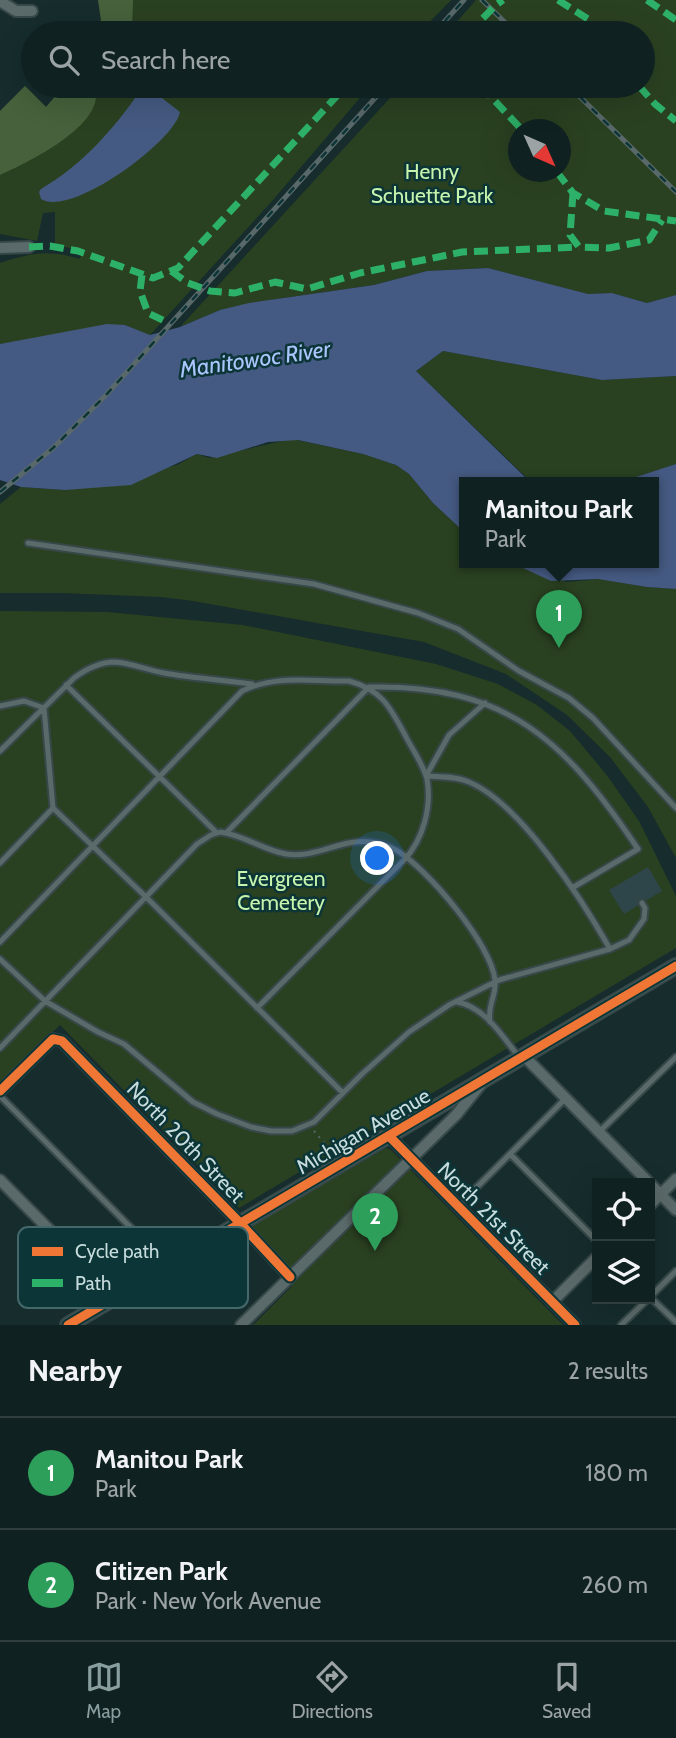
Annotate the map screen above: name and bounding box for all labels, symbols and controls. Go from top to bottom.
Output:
search box [21,21,655,98]
icon: search [45,41,83,79]
text: Search here [101,44,230,76]
north arrow [508,119,571,182]
park label: Henry Schuette Park [371,159,494,208]
water label: Manitowoc River [177,334,333,384]
popup [459,477,659,568]
text: Manitou Park [485,493,633,525]
text: Park [485,525,526,553]
pin: 1 [536,590,582,648]
your location [360,841,394,875]
park label: Evergreen Cemetery [237,866,325,915]
street label: North 20th Street [122,1076,250,1208]
street label: Michigan Avenue [292,1082,435,1179]
street label: North 21st Street [433,1157,555,1279]
map controls [592,1178,655,1304]
button: locate [592,1178,655,1241]
pin: 2 [352,1193,398,1251]
legend [18,1227,248,1308]
text: Cycle path [75,1240,159,1263]
button: layers [592,1241,655,1304]
text: Path [75,1272,111,1295]
text: Nearby [28,1352,122,1389]
text: 2 results [568,1357,648,1385]
text: Manitou Park [95,1443,243,1475]
text: 1 [47,1459,55,1487]
text: 180 m [585,1459,648,1487]
text: Park [95,1475,136,1503]
text: Citizen Park [95,1555,228,1587]
text: 2 [45,1571,57,1599]
text: 260 m [581,1571,648,1599]
text: Park · New York Avenue [95,1587,321,1615]
tab: Map [85,1658,123,1723]
tab: Directions [292,1658,373,1723]
tab: Saved [542,1658,591,1723]

